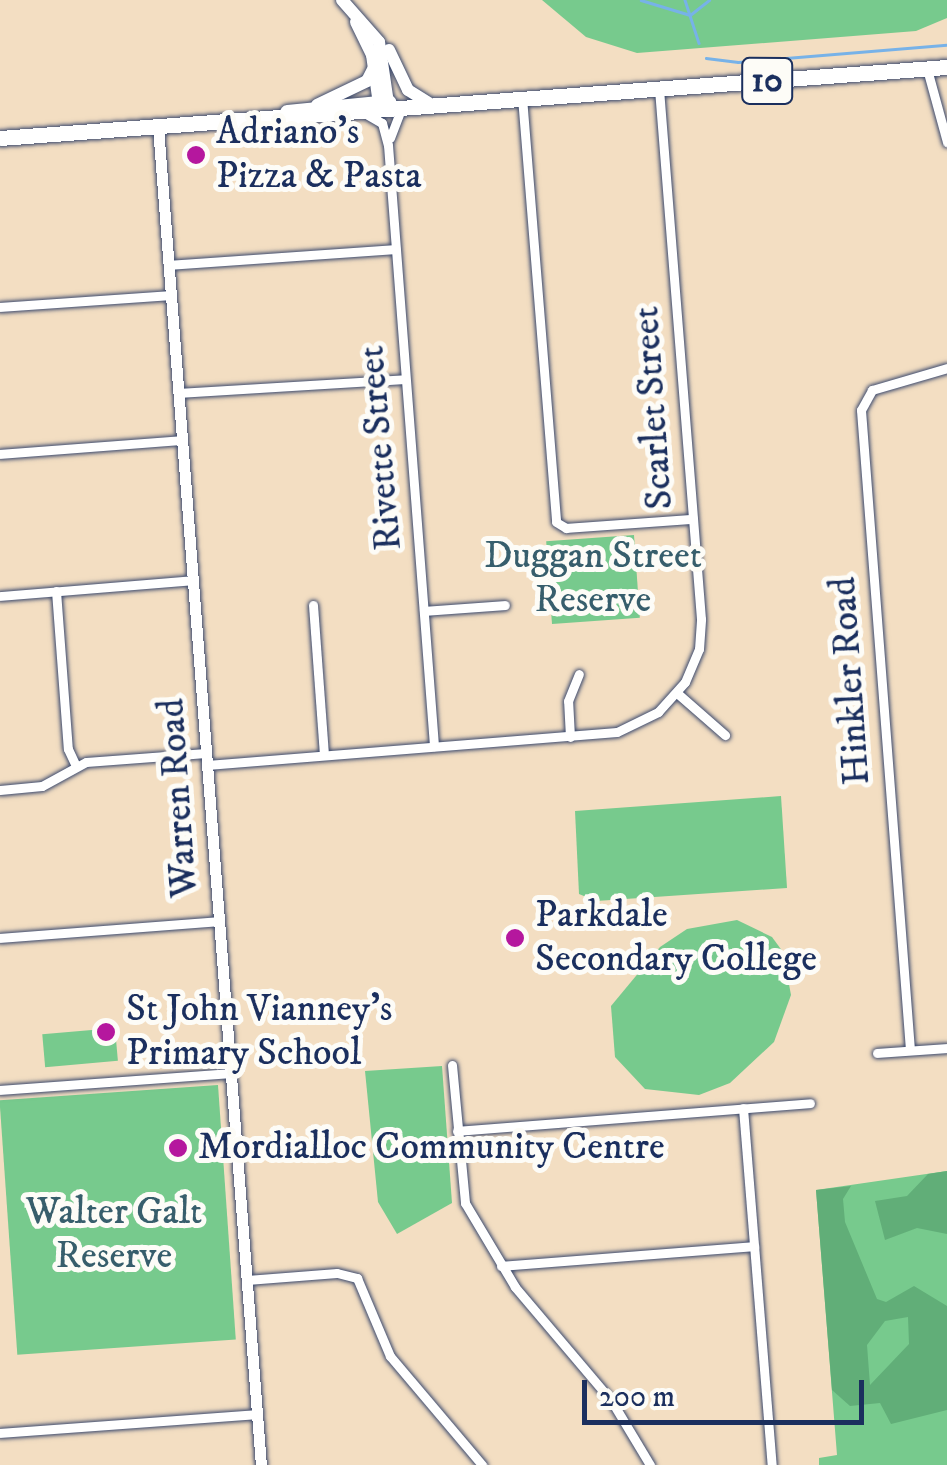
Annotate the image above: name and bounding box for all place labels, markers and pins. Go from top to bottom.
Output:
place label: Adriano's Pizza & Pasta [216,110,422,200]
marker: Adriano's Pizza & Pasta [185,144,207,166]
place label: Parkdale Secondary College [535,893,817,982]
marker: Parkdale Secondary College [504,927,526,949]
place label: St John Vianney's Primary School [126,987,392,1076]
marker: St John Vianney's Primary School [95,1021,117,1043]
place label: Mordialloc Community Centre [198,1125,665,1171]
marker: Mordialloc Community Centre [167,1137,189,1159]

